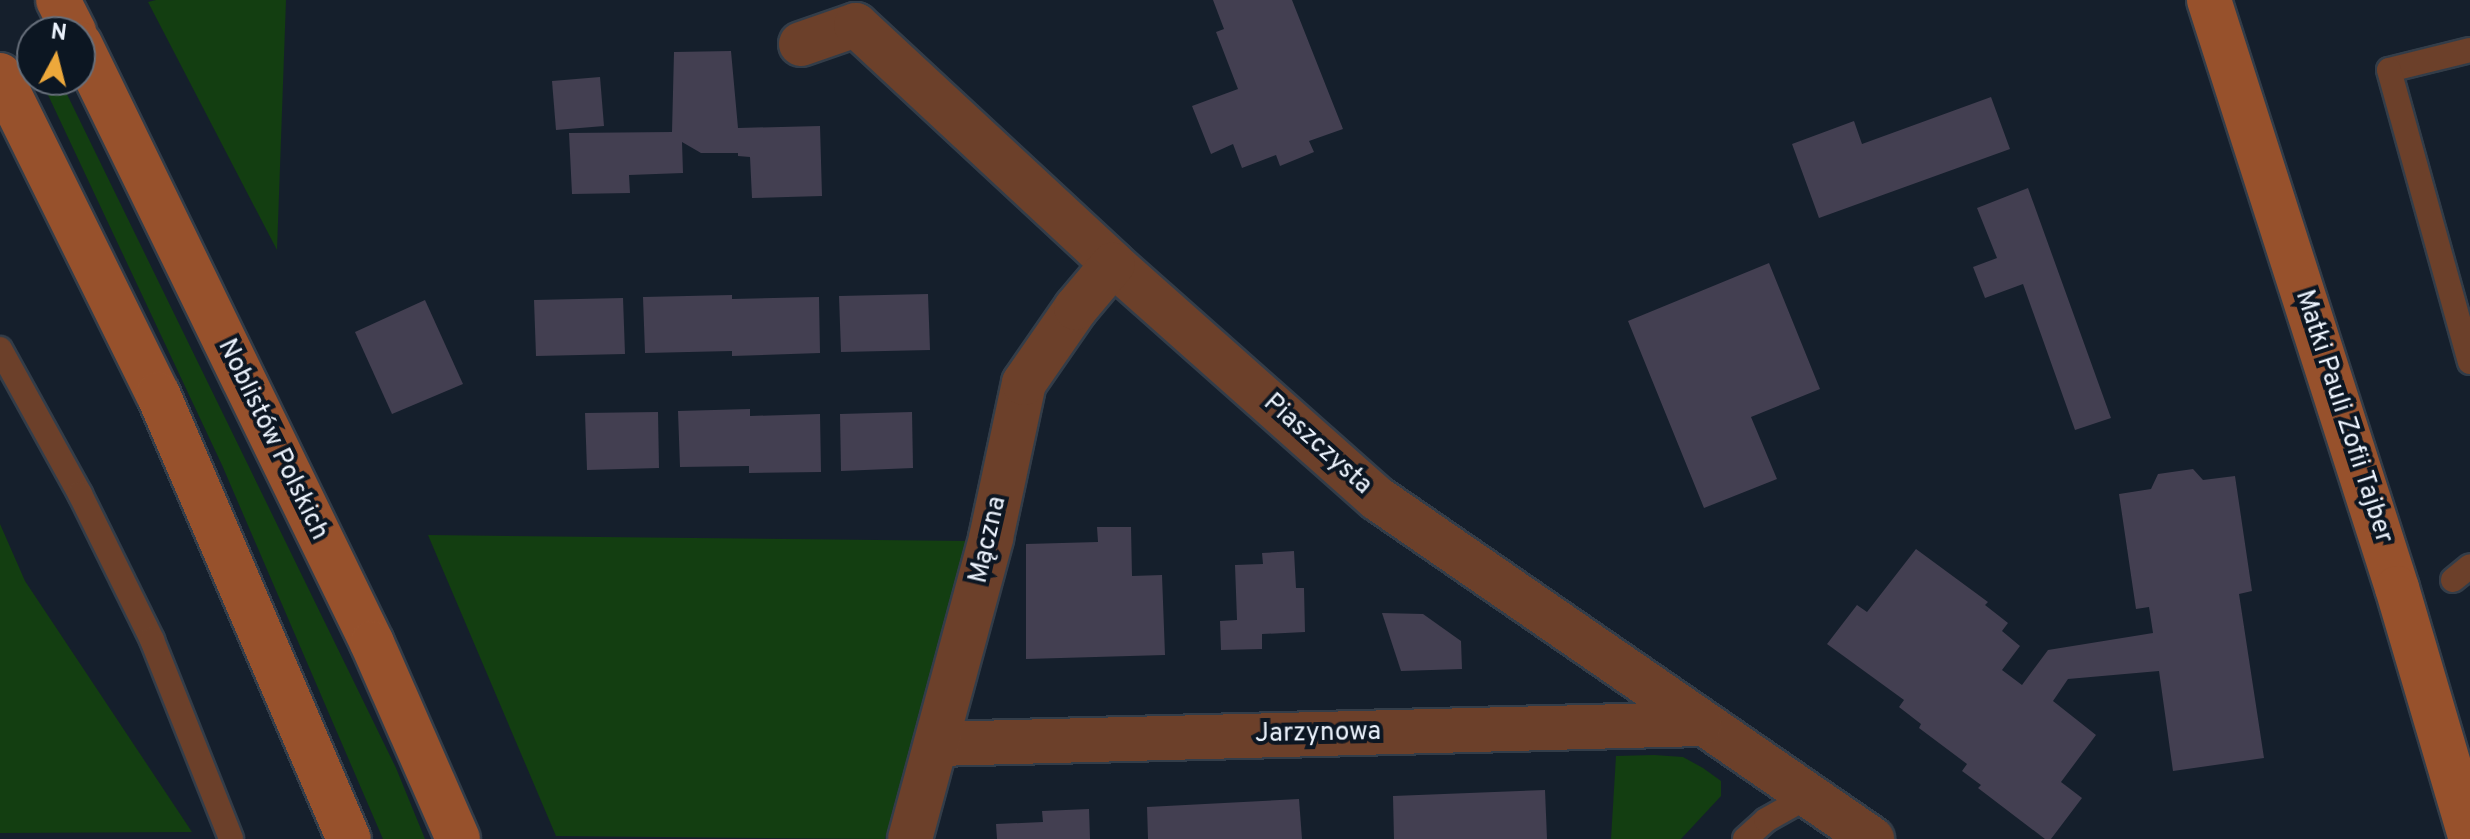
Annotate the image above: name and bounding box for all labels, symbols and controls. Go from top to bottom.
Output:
north arrow [16,16,96,96]
text: N [49,19,68,48]
street label: Matki Pauli Zofii Tajber [2287,286,2399,548]
street label: Noblistów Polskich [210,334,334,546]
street label: Piaszczysta [1256,388,1378,502]
street label: Mączna [964,493,1014,587]
street label: Jarzynowa [1255,717,1381,751]

